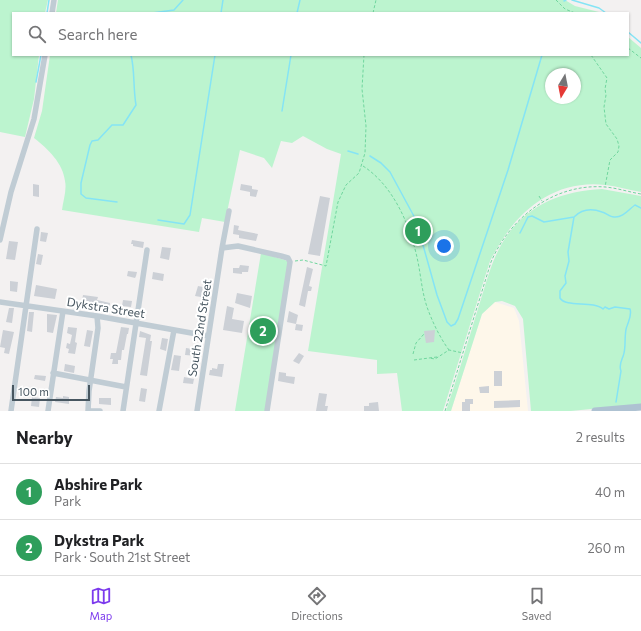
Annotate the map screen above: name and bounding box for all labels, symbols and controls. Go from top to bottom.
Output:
search box [12,12,629,56]
icon: search [26,23,48,45]
text: Search here [58,25,137,43]
north arrow [545,68,581,104]
pin: 1 [405,216,431,246]
your location [434,236,454,256]
street label: South 22nd Street [184,278,214,378]
street label: Dykstra Street [66,294,146,320]
pin: 2 [250,316,276,346]
scale bar [12,383,90,402]
text: 100 m [18,385,49,398]
text: Nearby [16,427,73,448]
text: 2 results [576,429,625,445]
text: Abshire Park [54,475,143,493]
text: 1 [26,484,32,500]
text: 40 m [595,484,625,500]
text: Park [54,493,81,509]
text: Dykstra Park [54,531,144,549]
text: 2 [25,540,33,556]
text: 260 m [588,540,625,556]
text: Park · South 21st Street [54,549,190,565]
tab: Map [90,585,112,622]
tab: Directions [291,585,343,622]
tab: Saved [522,585,551,622]

